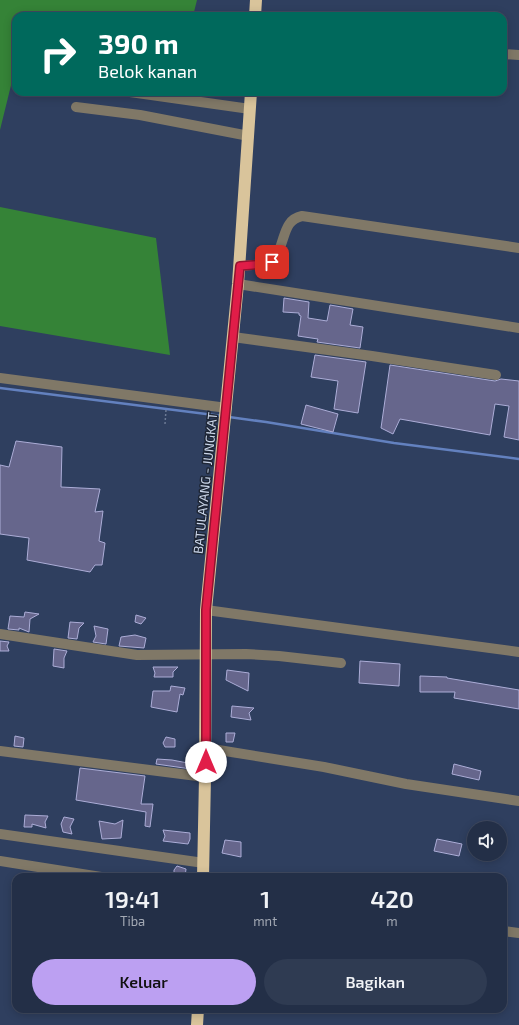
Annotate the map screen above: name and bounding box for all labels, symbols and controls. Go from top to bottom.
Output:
text: 390 m [98,26,179,60]
icon: right [32,28,84,80]
text: Belok kanan [98,60,197,82]
pin [255,245,289,279]
icon: arrive [261,251,283,273]
street label: BATULAYANG - JUNGKAT [190,411,220,555]
position arrow [185,741,227,783]
map controls [467,821,507,861]
button: sound [467,821,507,861]
text: 19:41 [105,884,160,913]
text: 1 [260,884,270,913]
text: 420 [370,884,414,913]
text: Tiba [120,913,145,929]
text: mnt [253,913,277,929]
text: m [386,913,398,929]
button: Keluar [32,959,256,1005]
button: Bagikan [264,959,487,1005]

